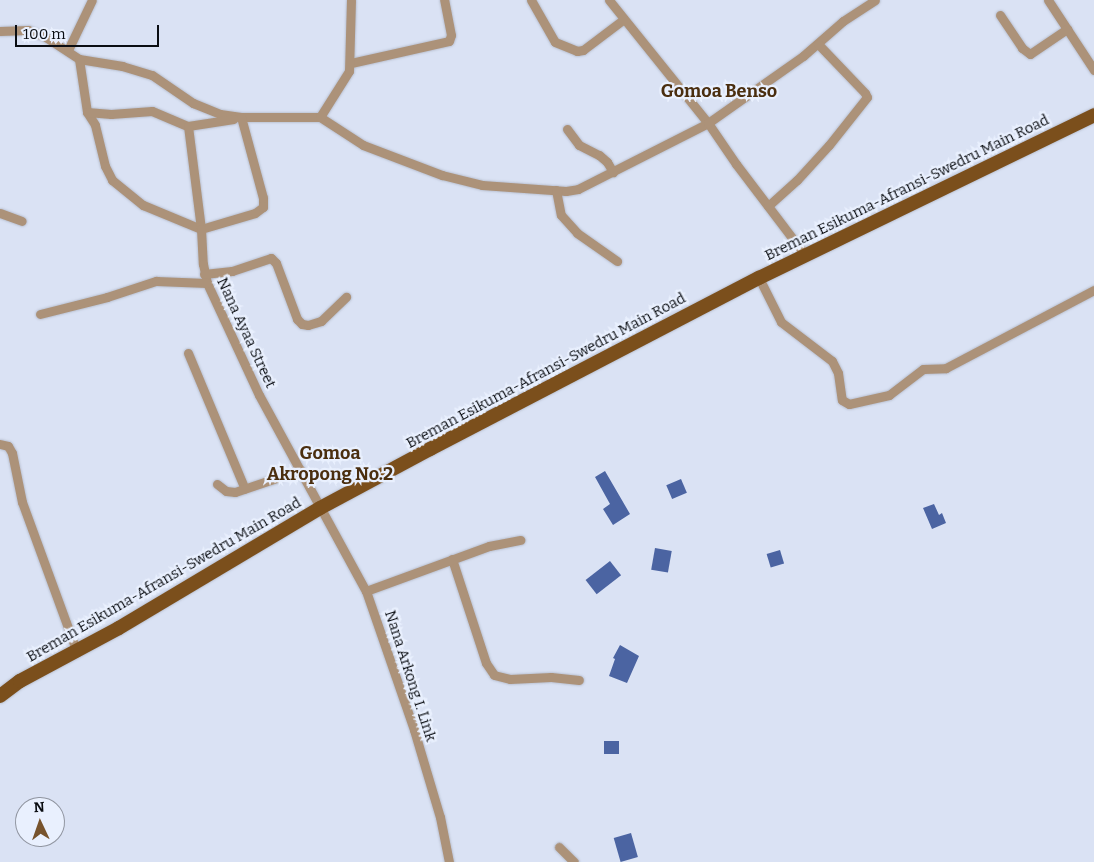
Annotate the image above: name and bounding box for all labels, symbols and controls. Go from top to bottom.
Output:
scale bar [18,15,161,47]
text: 100 m [23,25,66,43]
district label: Gomoa Benso [661,80,777,102]
street label: Breman Esikuma-Afransi-Swedru Main Road [762,111,1052,265]
street label: Nana Ayaa Street [213,275,279,391]
street label: Breman Esikuma-Afransi-Swedru Main Road [403,289,689,453]
district label: Gomoa Akropong No.2 [267,443,393,486]
street label: Breman Esikuma-Afransi-Swedru Main Road [24,494,304,666]
street label: Nana Arkong I. Link [380,608,440,744]
north arrow [15,797,65,847]
text: N [33,799,45,816]

